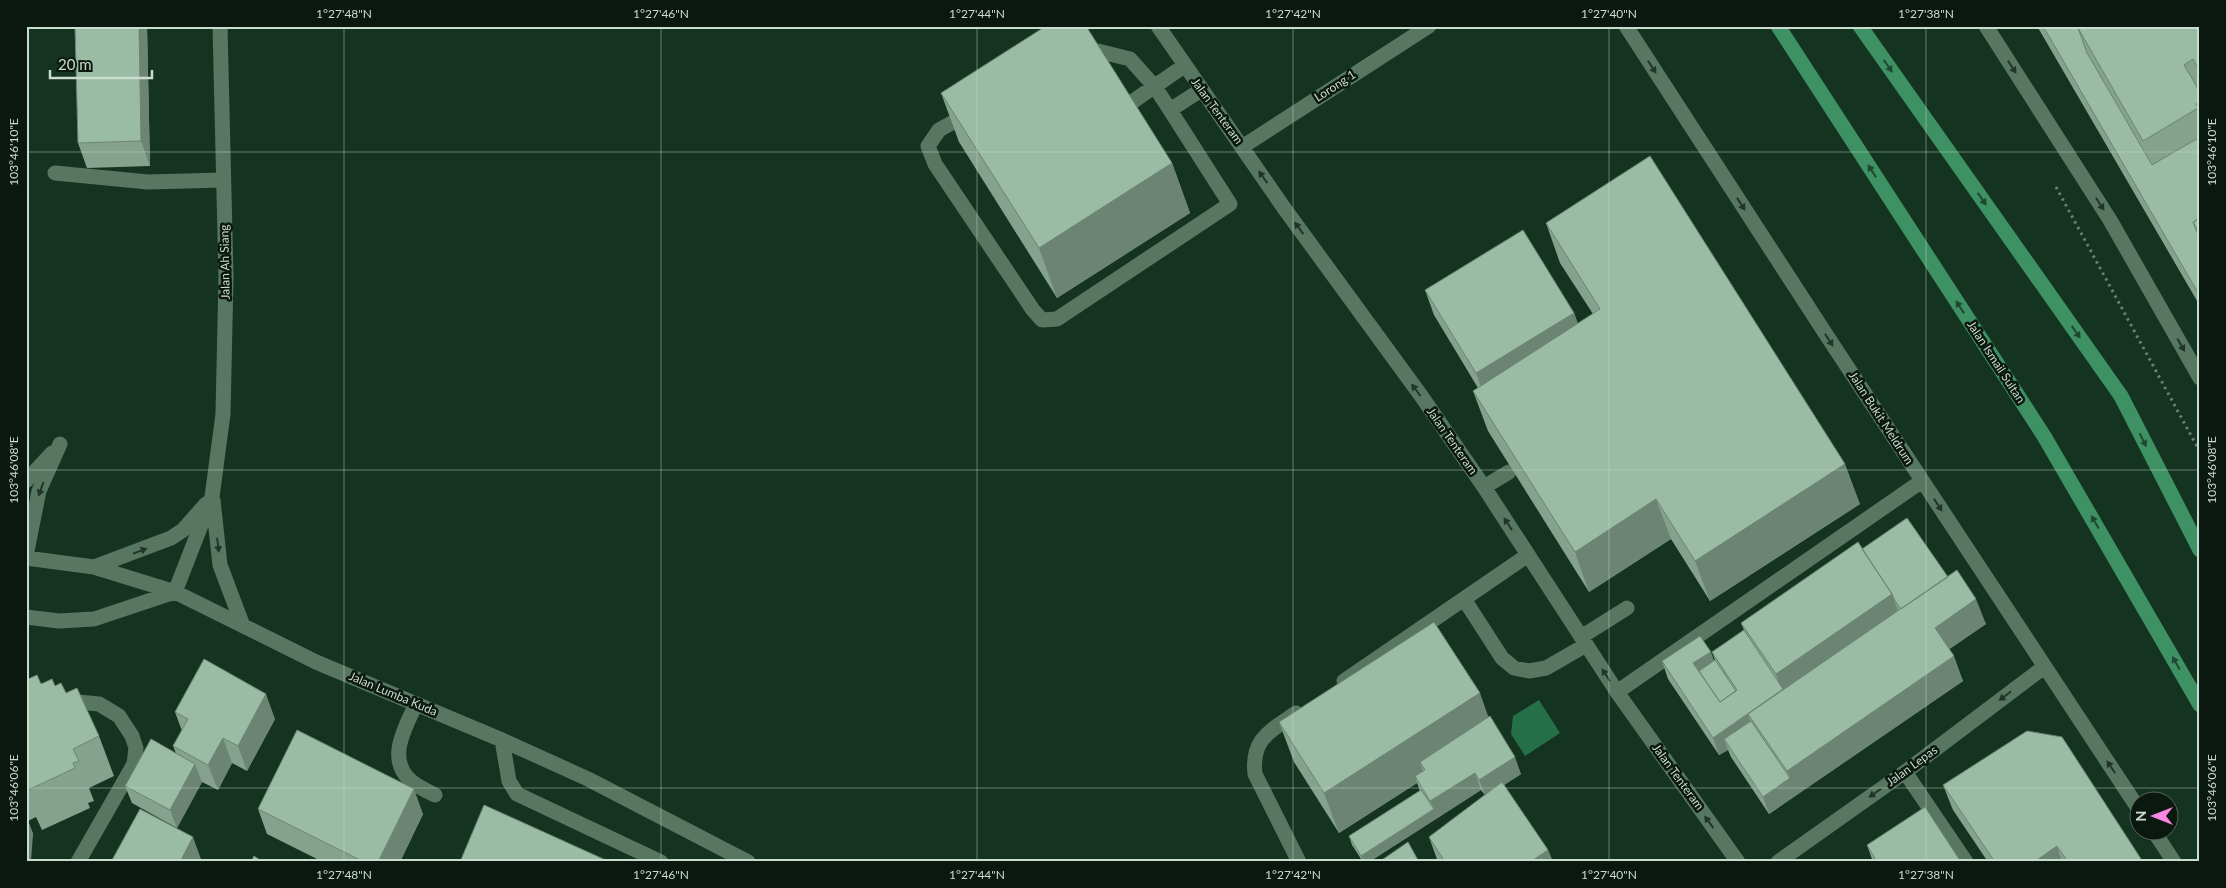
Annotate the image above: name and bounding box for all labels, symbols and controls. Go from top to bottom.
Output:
text: 1°27'48"N [316,6,372,21]
text: 1°27'46"N [633,6,689,21]
text: 1°27'44"N [949,6,1005,21]
text: 1°27'42"N [1265,6,1321,21]
text: 1°27'40"N [1581,6,1637,21]
text: 1°27'38"N [1898,6,1954,21]
scale bar [50,48,152,80]
text: 20 m [58,55,92,73]
one-way arrow [1883,59,1893,73]
one-way arrow [1648,61,1657,74]
one-way arrow [2007,61,2017,74]
street label: Lorong 1 [1311,67,1358,105]
street label: Jalan Tenteram [1188,75,1247,147]
text: 103°46'10"E [6,118,21,186]
text: 103°46'10"E [2204,118,2219,186]
one-way arrow [1867,164,1877,178]
one-way arrow [1258,170,1268,184]
one-way arrow [1977,192,1987,206]
one-way arrow [1736,197,1745,210]
one-way arrow [2095,197,2105,211]
one-way arrow [1294,221,1304,235]
street label: Jalan Ah Siang [216,224,233,300]
one-way arrow [1956,301,1965,314]
street label: Jalan Ismail Sultan [1964,318,2029,406]
one-way arrow [2071,325,2081,339]
one-way arrow [1824,333,1834,347]
one-way arrow [2177,337,2185,352]
street label: Jalan Bukit Meldrum [1846,368,1917,467]
one-way arrow [1411,383,1421,397]
street label: Jalan Tenteram [1424,404,1481,477]
one-way arrow [2139,432,2147,447]
text: 103°46'08"E [6,436,21,504]
text: 103°46'08"E [2204,436,2219,504]
one-way arrow [37,482,45,497]
one-way arrow [1933,498,1942,512]
one-way arrow [2090,515,2099,529]
one-way arrow [1503,517,1512,531]
one-way arrow [214,538,222,554]
one-way arrow [133,547,148,555]
one-way arrow [2172,655,2180,670]
street label: Jalan Lumba Kuda [347,668,440,719]
one-way arrow [1601,668,1610,682]
one-way arrow [1998,691,2012,701]
street label: Jalan Tenteram [1649,741,1708,813]
street label: Jalan Lepas [1883,742,1940,789]
text: 103°46'06"E [6,754,21,822]
text: 103°46'06"E [2204,754,2219,822]
one-way arrow [2107,761,2116,774]
one-way arrow [1868,788,1882,798]
north arrow [2128,790,2178,840]
text: N [2132,811,2149,821]
one-way arrow [1704,816,1715,829]
text: 1°27'48"N [316,867,372,882]
text: 1°27'46"N [633,867,689,882]
text: 1°27'44"N [949,867,1005,882]
text: 1°27'42"N [1265,867,1321,882]
text: 1°27'40"N [1581,867,1637,882]
text: 1°27'38"N [1898,867,1954,882]

